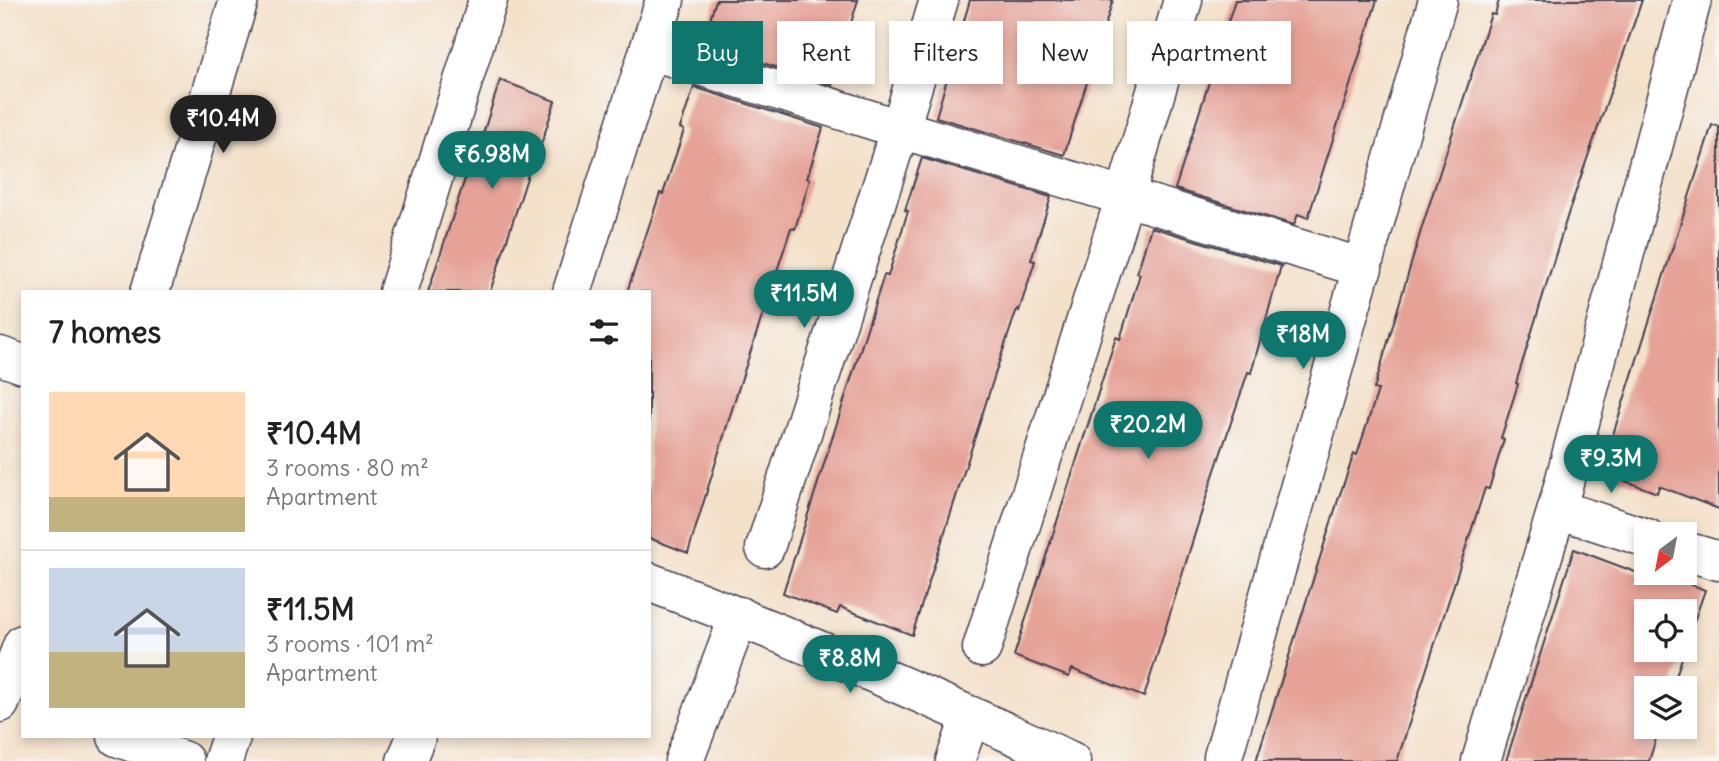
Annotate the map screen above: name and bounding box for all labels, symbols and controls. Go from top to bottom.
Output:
chip: Buy [672,21,763,84]
chip: Rent [777,21,875,84]
chip: Filters [889,21,1003,84]
chip: New [1017,21,1113,84]
chip: Apartment [1127,21,1291,84]
pin: ₹10.4M [166,96,280,155]
text: ₹10.4M [186,103,260,132]
pin: ₹6.98M [435,132,549,191]
text: ₹6.98M [454,139,530,168]
pin: ₹11.5M [747,270,861,330]
text: ₹11.5M [770,278,838,307]
pin: ₹18M [1262,312,1344,371]
text: 7 homes [49,313,161,351]
icon: filters [585,313,623,351]
text: ₹18M [1276,319,1330,348]
pin: ₹20.2M [1091,402,1205,461]
text: ₹20.2M [1110,409,1186,438]
text: ₹10.4M [266,414,362,452]
icon: home [105,420,189,504]
pin: ₹9.3M [1562,435,1660,495]
text: ₹9.3M [1580,443,1642,472]
text: 3 rooms · 80 m² [266,453,429,482]
text: Apartment [266,482,378,511]
north arrow [1634,522,1698,584]
map controls [1634,522,1697,739]
text: ₹11.5M [266,590,355,628]
icon: home [105,596,189,680]
button: locate [1634,599,1697,662]
text: 3 rooms · 101 m² [266,629,434,658]
pin: ₹8.8M [801,636,899,695]
text: ₹8.8M [818,643,882,672]
text: Apartment [266,658,378,687]
button: layers [1634,676,1697,739]

